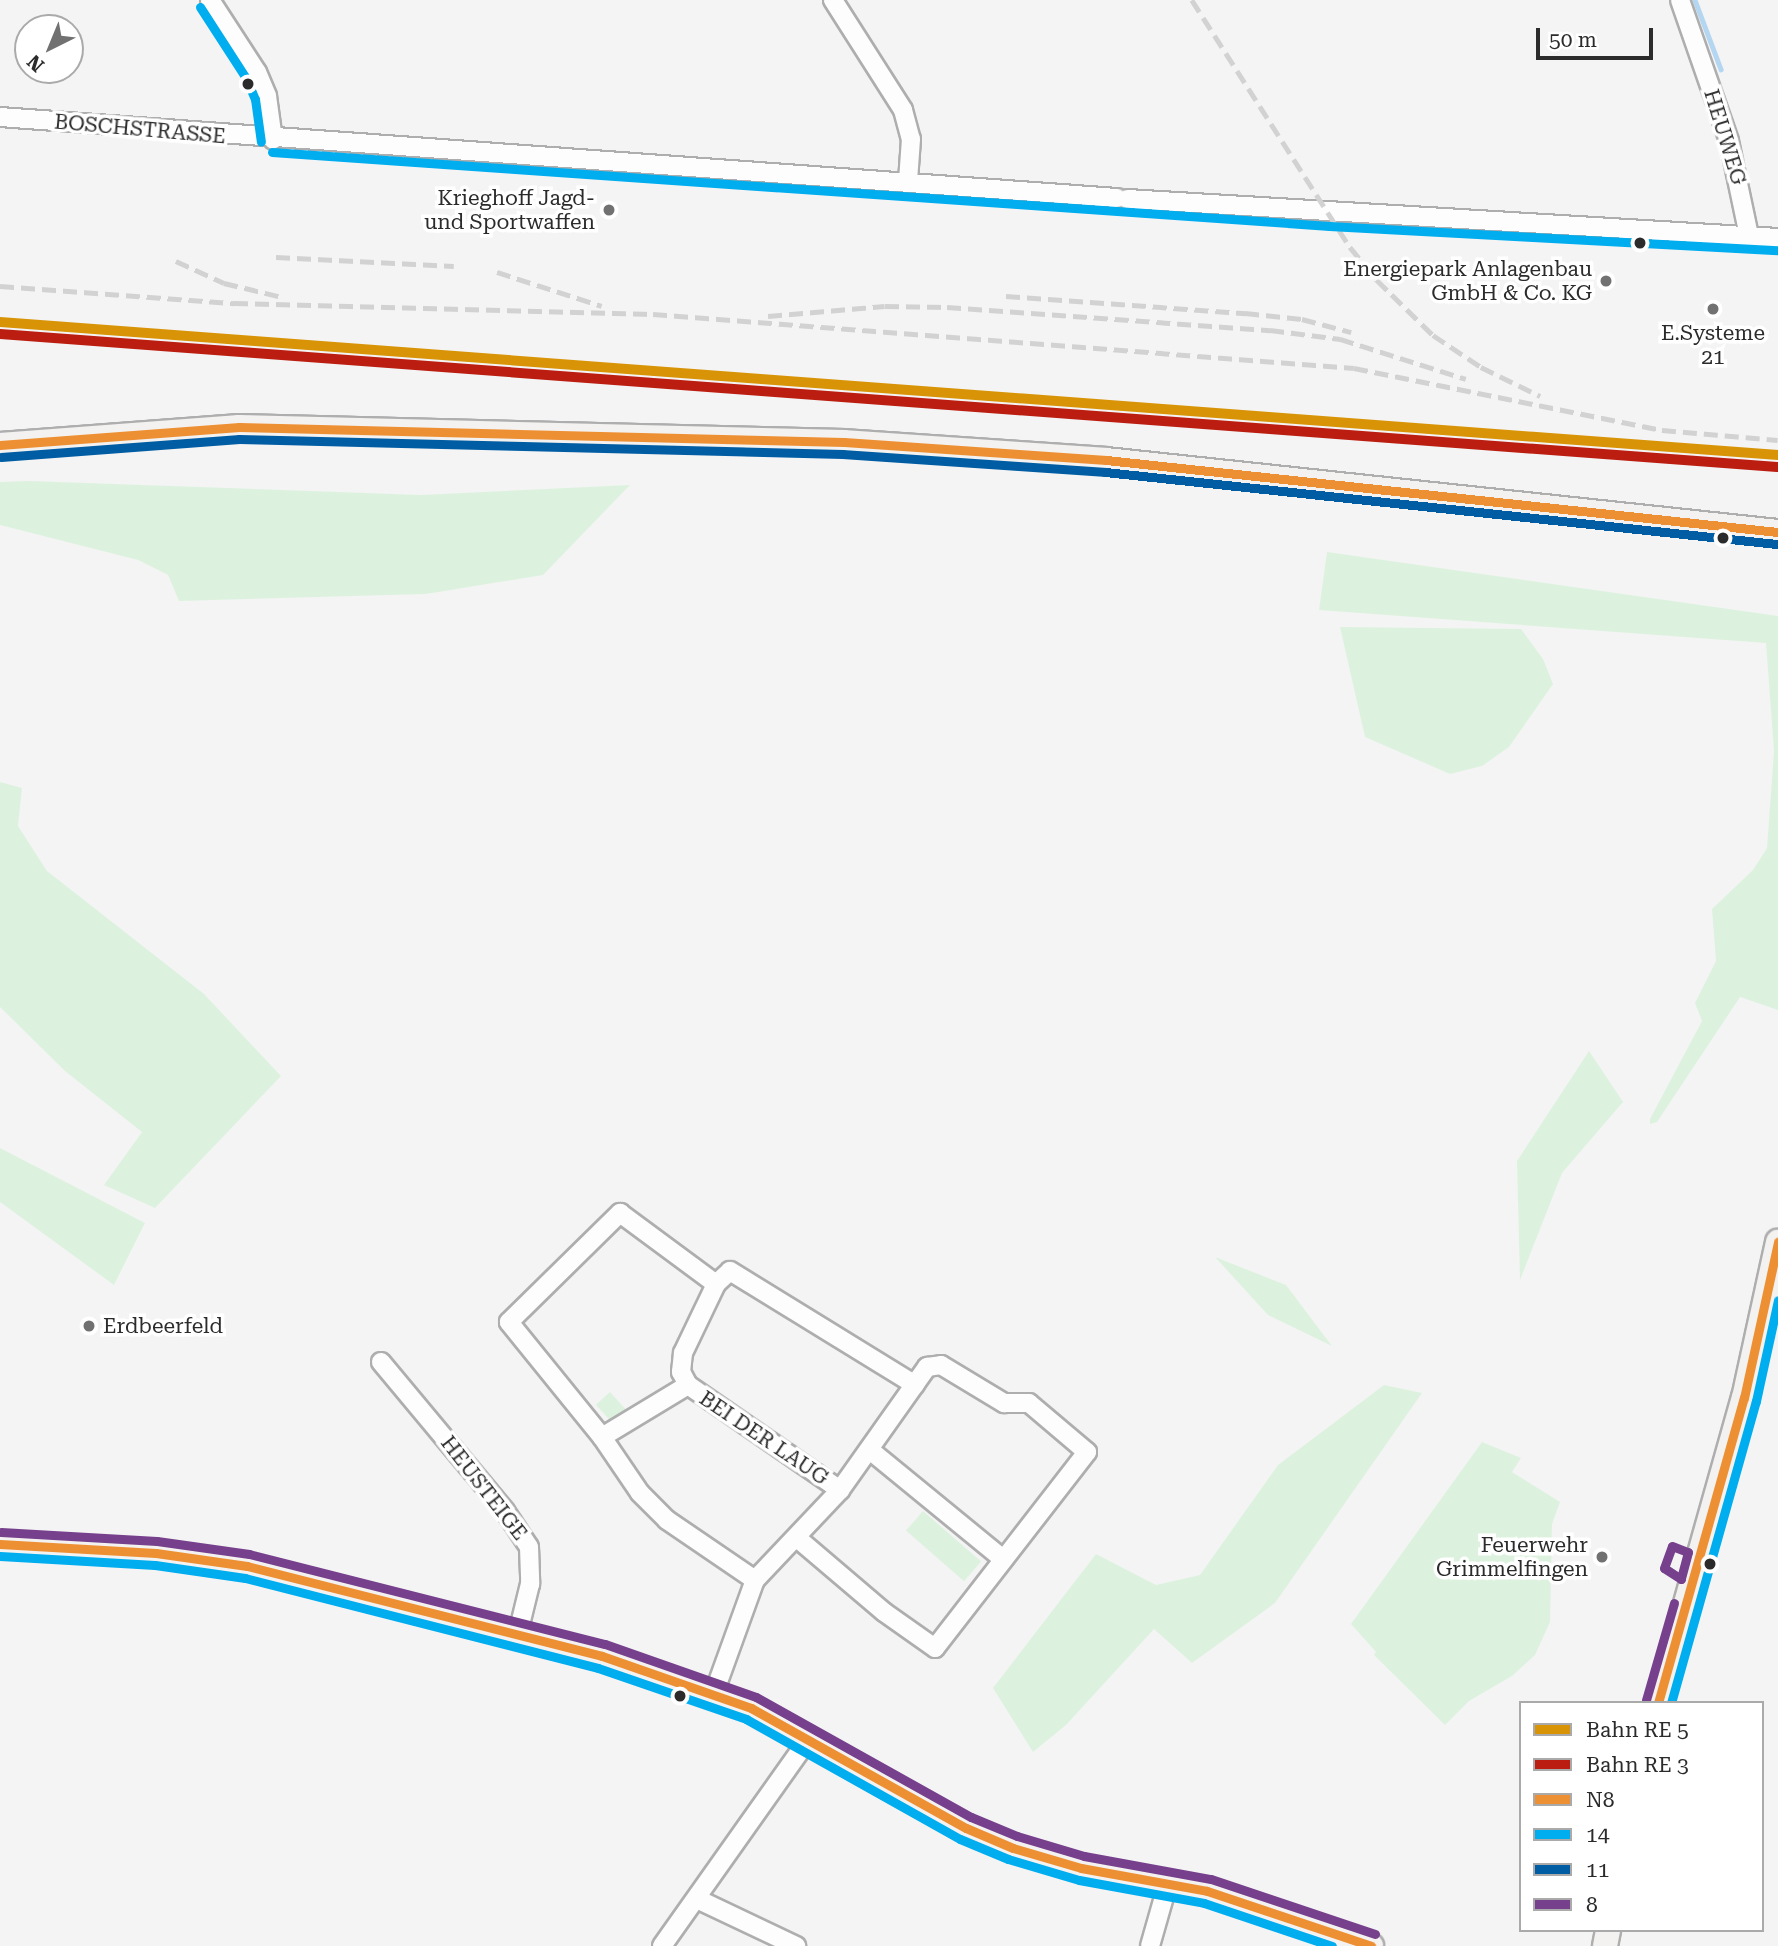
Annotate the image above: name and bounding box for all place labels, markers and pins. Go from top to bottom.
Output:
unlabelled marker [241,77,255,91]
place label: Krieghoff Jagd- und Sportwaffen [424,185,595,235]
marker: Krieghoff Jagd- und Sportwaffen [601,202,617,218]
unlabelled marker [1633,236,1647,250]
place label: Energiepark Anlagenbau GmbH & Co. KG [1343,256,1592,306]
marker: Energiepark Anlagenbau GmbH & Co. KG [1598,273,1614,289]
marker: E.Systeme 21 [1705,301,1721,317]
place label: E.Systeme 21 [1661,320,1765,370]
unlabelled marker [1716,531,1730,545]
place label: Erdbeerfeld [103,1313,223,1339]
marker: Erdbeerfeld [81,1318,97,1334]
place label: Feuerwehr Grimmelfingen [1436,1532,1588,1582]
marker: Feuerwehr Grimmelfingen [1594,1549,1610,1565]
unlabelled marker [1703,1557,1717,1571]
unlabelled marker [673,1689,687,1703]

